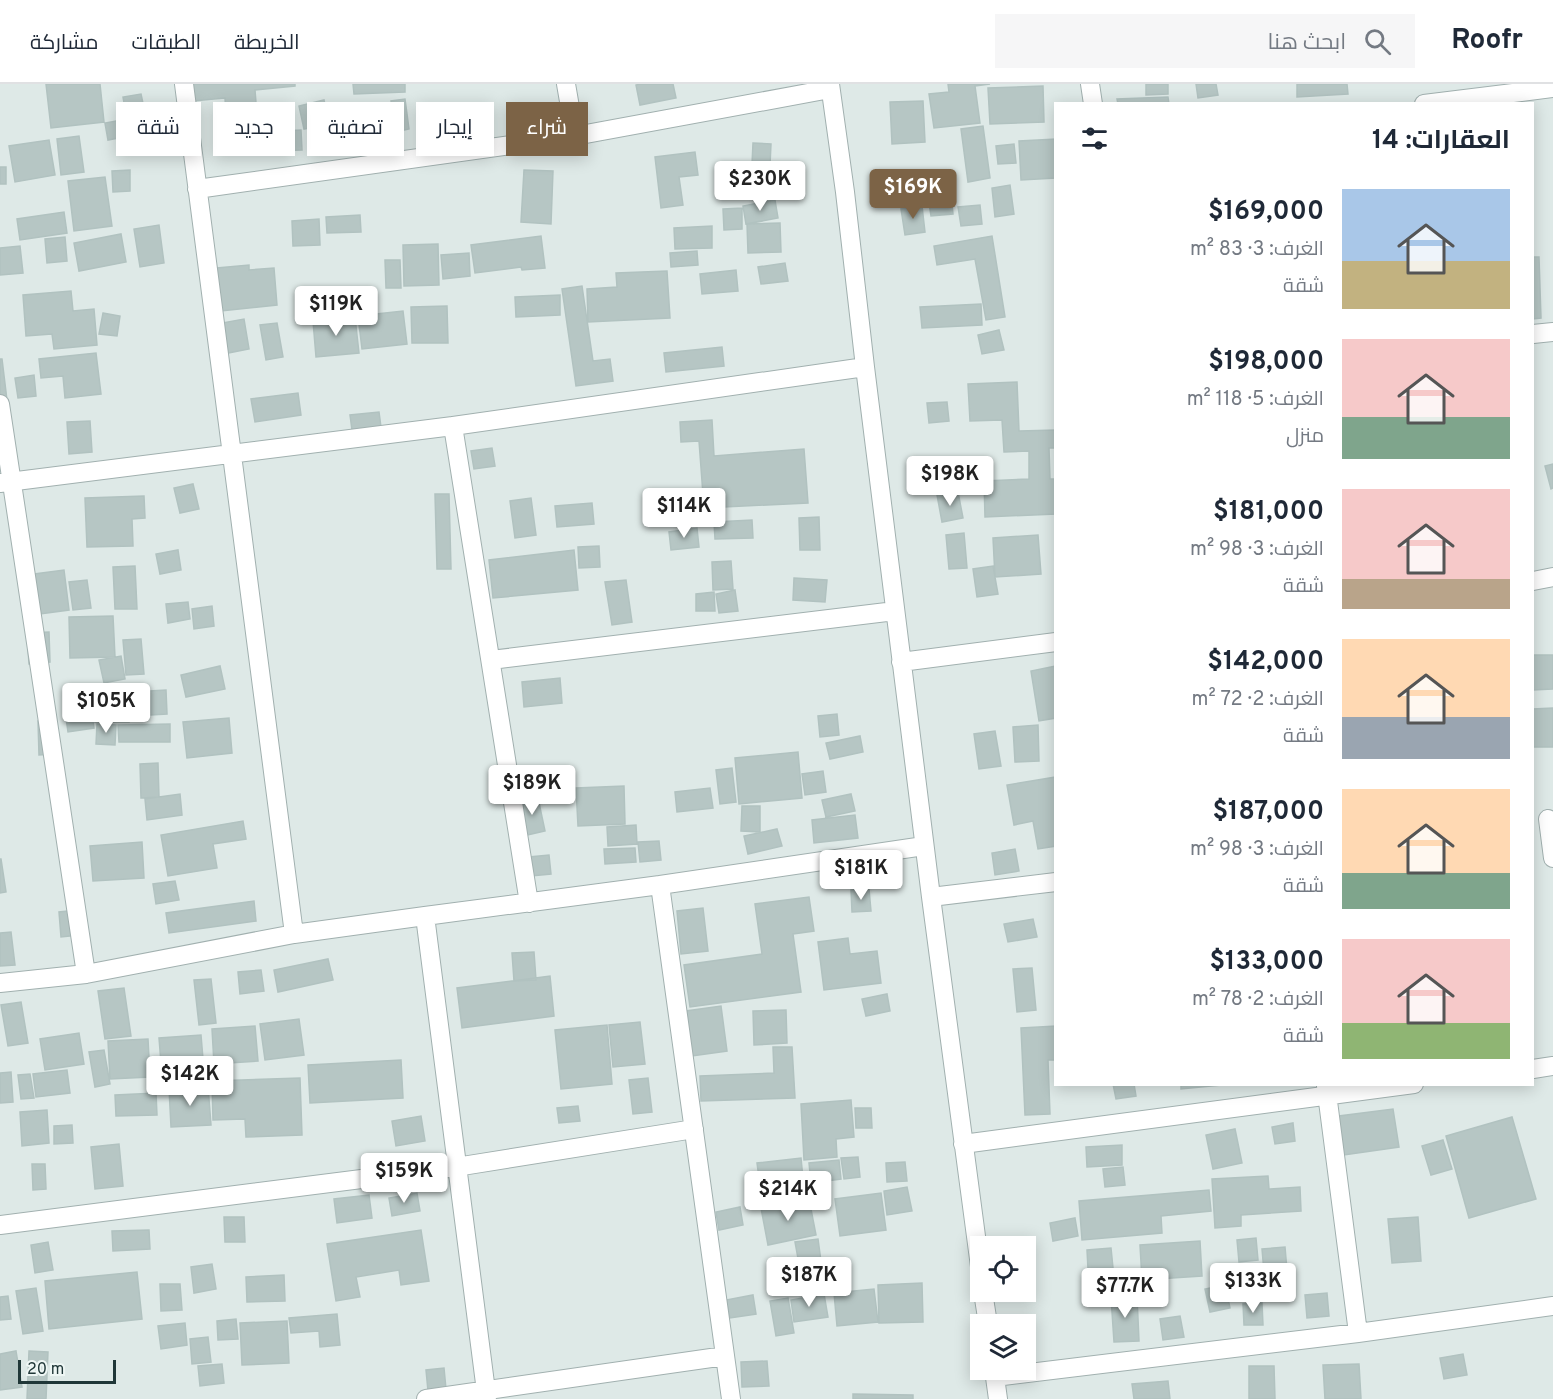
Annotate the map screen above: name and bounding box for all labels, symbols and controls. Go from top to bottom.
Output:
search box [995,14,1415,68]
text: Roofr [1451,23,1523,59]
icon: search [1361,25,1394,58]
text: مشاركة [30,30,99,57]
text: الطبقات [132,30,201,57]
text: الخريطة [234,30,300,57]
text: ابحث هنا [1267,30,1346,57]
chip: شقة [116,102,201,156]
chip: جديد [213,102,295,156]
chip: تصفية [307,102,404,156]
chip: إيجار [416,102,494,156]
chip: شراء [506,102,588,156]
icon: filters [1078,122,1111,155]
text: العقارات: 14 [1372,125,1510,158]
pin: $230K [718,161,802,212]
text: $230K [728,167,792,193]
pin: $169K [871,169,955,220]
text: $169K [884,175,942,201]
text: $169,000 [1208,196,1324,229]
icon: home [1390,213,1462,285]
text: الغرف: 3 · 83 m² [1190,237,1324,263]
text: شقة [1283,274,1324,300]
pin: $119K [294,286,378,337]
text: $119K [309,292,363,318]
text: $198,000 [1208,346,1324,379]
icon: home [1390,363,1462,435]
text: الغرف: 5 · 118 m² [1187,387,1324,413]
text: منزل [1286,424,1324,450]
pin: $198K [908,456,992,507]
text: $198K [920,462,980,488]
pin: $114K [642,488,726,539]
text: $114K [656,494,712,520]
text: $181,000 [1213,496,1324,529]
icon: home [1390,513,1462,585]
text: الغرف: 3 · 98 m² [1190,537,1324,563]
text: شقة [1283,574,1324,600]
text: $142,000 [1207,646,1324,679]
icon: home [1390,663,1462,735]
pin: $105K [64,683,148,734]
text: الغرف: 2 · 72 m² [1192,687,1324,713]
text: $105K [76,689,136,715]
text: شقة [1283,724,1324,750]
pin: $189K [490,765,574,816]
text: $189K [502,771,562,797]
text: $187,000 [1212,796,1324,829]
icon: home [1390,813,1462,885]
text: الغرف: 3 · 98 m² [1190,837,1324,863]
pin: $181K [819,850,903,901]
text: $181K [834,856,888,882]
text: شقة [1283,874,1324,900]
text: $133,000 [1209,946,1324,979]
icon: home [1390,963,1462,1035]
text: الغرف: 2 · 78 m² [1192,987,1324,1013]
text: شقة [1283,1024,1324,1050]
pin: $142K [148,1056,232,1107]
text: $142K [160,1062,220,1088]
pin: $159K [362,1153,446,1204]
text: $159K [375,1159,433,1185]
pin: $214K [746,1171,830,1222]
text: $214K [758,1177,818,1203]
map controls [970,1236,1036,1380]
button: locate [970,1236,1036,1302]
pin: $187K [767,1257,851,1308]
text: $187K [780,1263,838,1289]
pin: $133K [1211,1263,1295,1314]
pin: $77.7K [1076,1268,1174,1319]
text: $133K [1224,1269,1282,1295]
text: $77.7K [1096,1274,1154,1300]
button: layers [970,1314,1036,1380]
scale bar [18,1357,116,1384]
text: 20 m [27,1360,64,1380]

